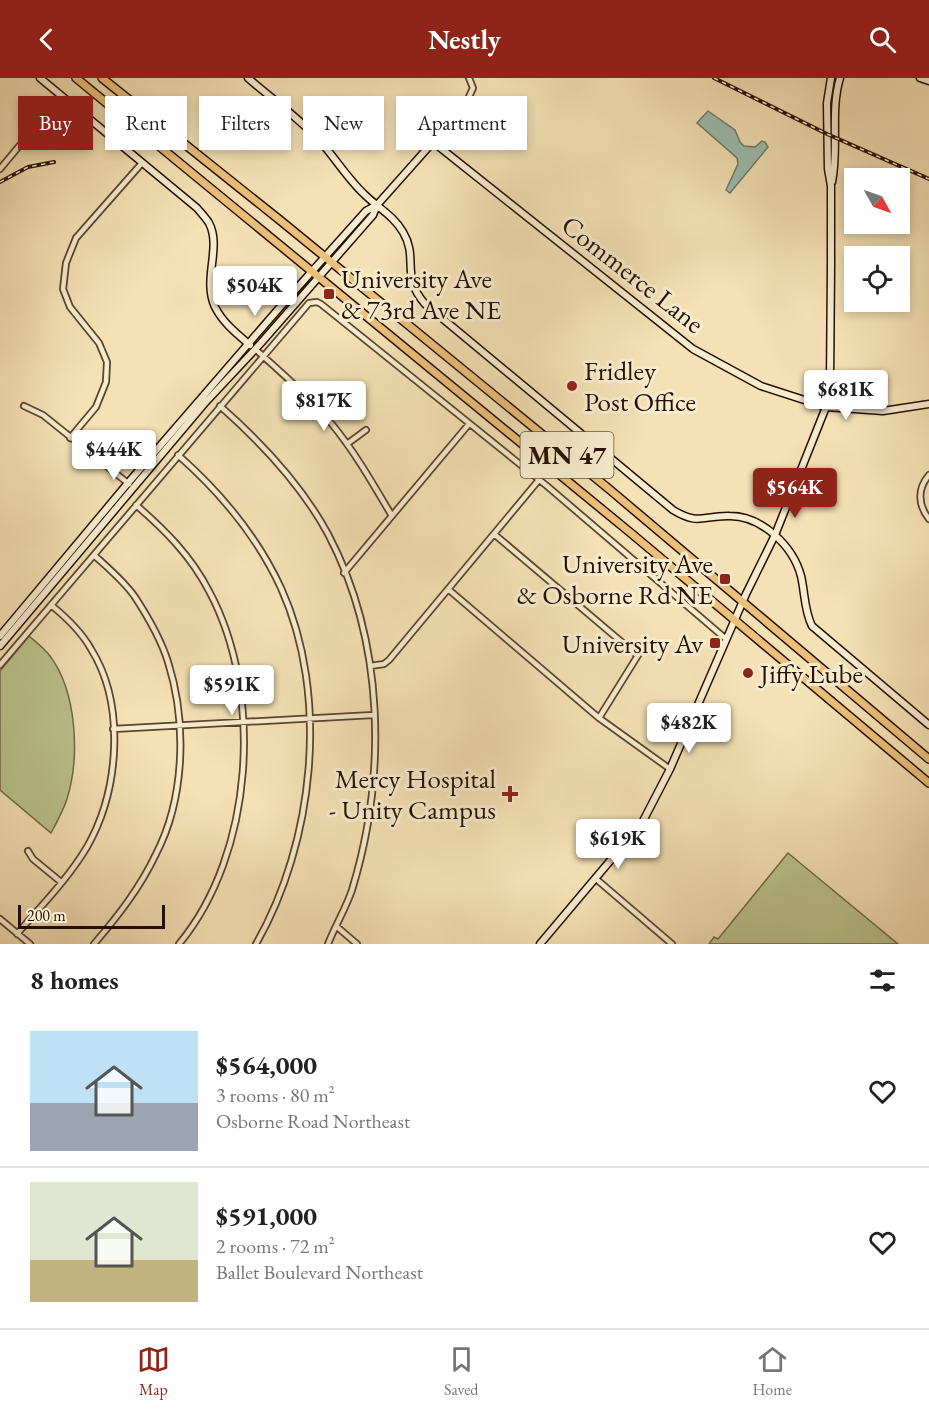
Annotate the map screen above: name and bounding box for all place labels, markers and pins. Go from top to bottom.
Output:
place label: University Ave & 73rd Ave NE [341,261,501,327]
pin: $504K [213,266,297,317]
marker: University Ave & 73rd Ave NE [322,287,336,301]
place label: Fridley Post Office [584,353,696,419]
pin: $681K [804,370,888,421]
marker: Fridley Post Office [565,379,579,393]
pin: $817K [282,381,366,432]
pin: $444K [72,430,156,481]
pin: $564K [753,468,837,519]
place label: University Ave & Osborne Rd NE [516,546,713,612]
marker: University Ave & Osborne Rd NE [718,572,732,586]
place label: University Av [562,626,703,661]
marker: University Av [708,636,722,650]
place label: Jiffy Lube [758,656,863,691]
pin: $591K [190,665,274,716]
marker: Jiffy Lube [741,666,755,680]
pin: $482K [647,703,731,754]
place label: Mercy Hospital - Unity Campus [329,761,496,827]
marker: Mercy Hospital - Unity Campus [501,785,519,803]
pin: $619K [576,819,660,870]

